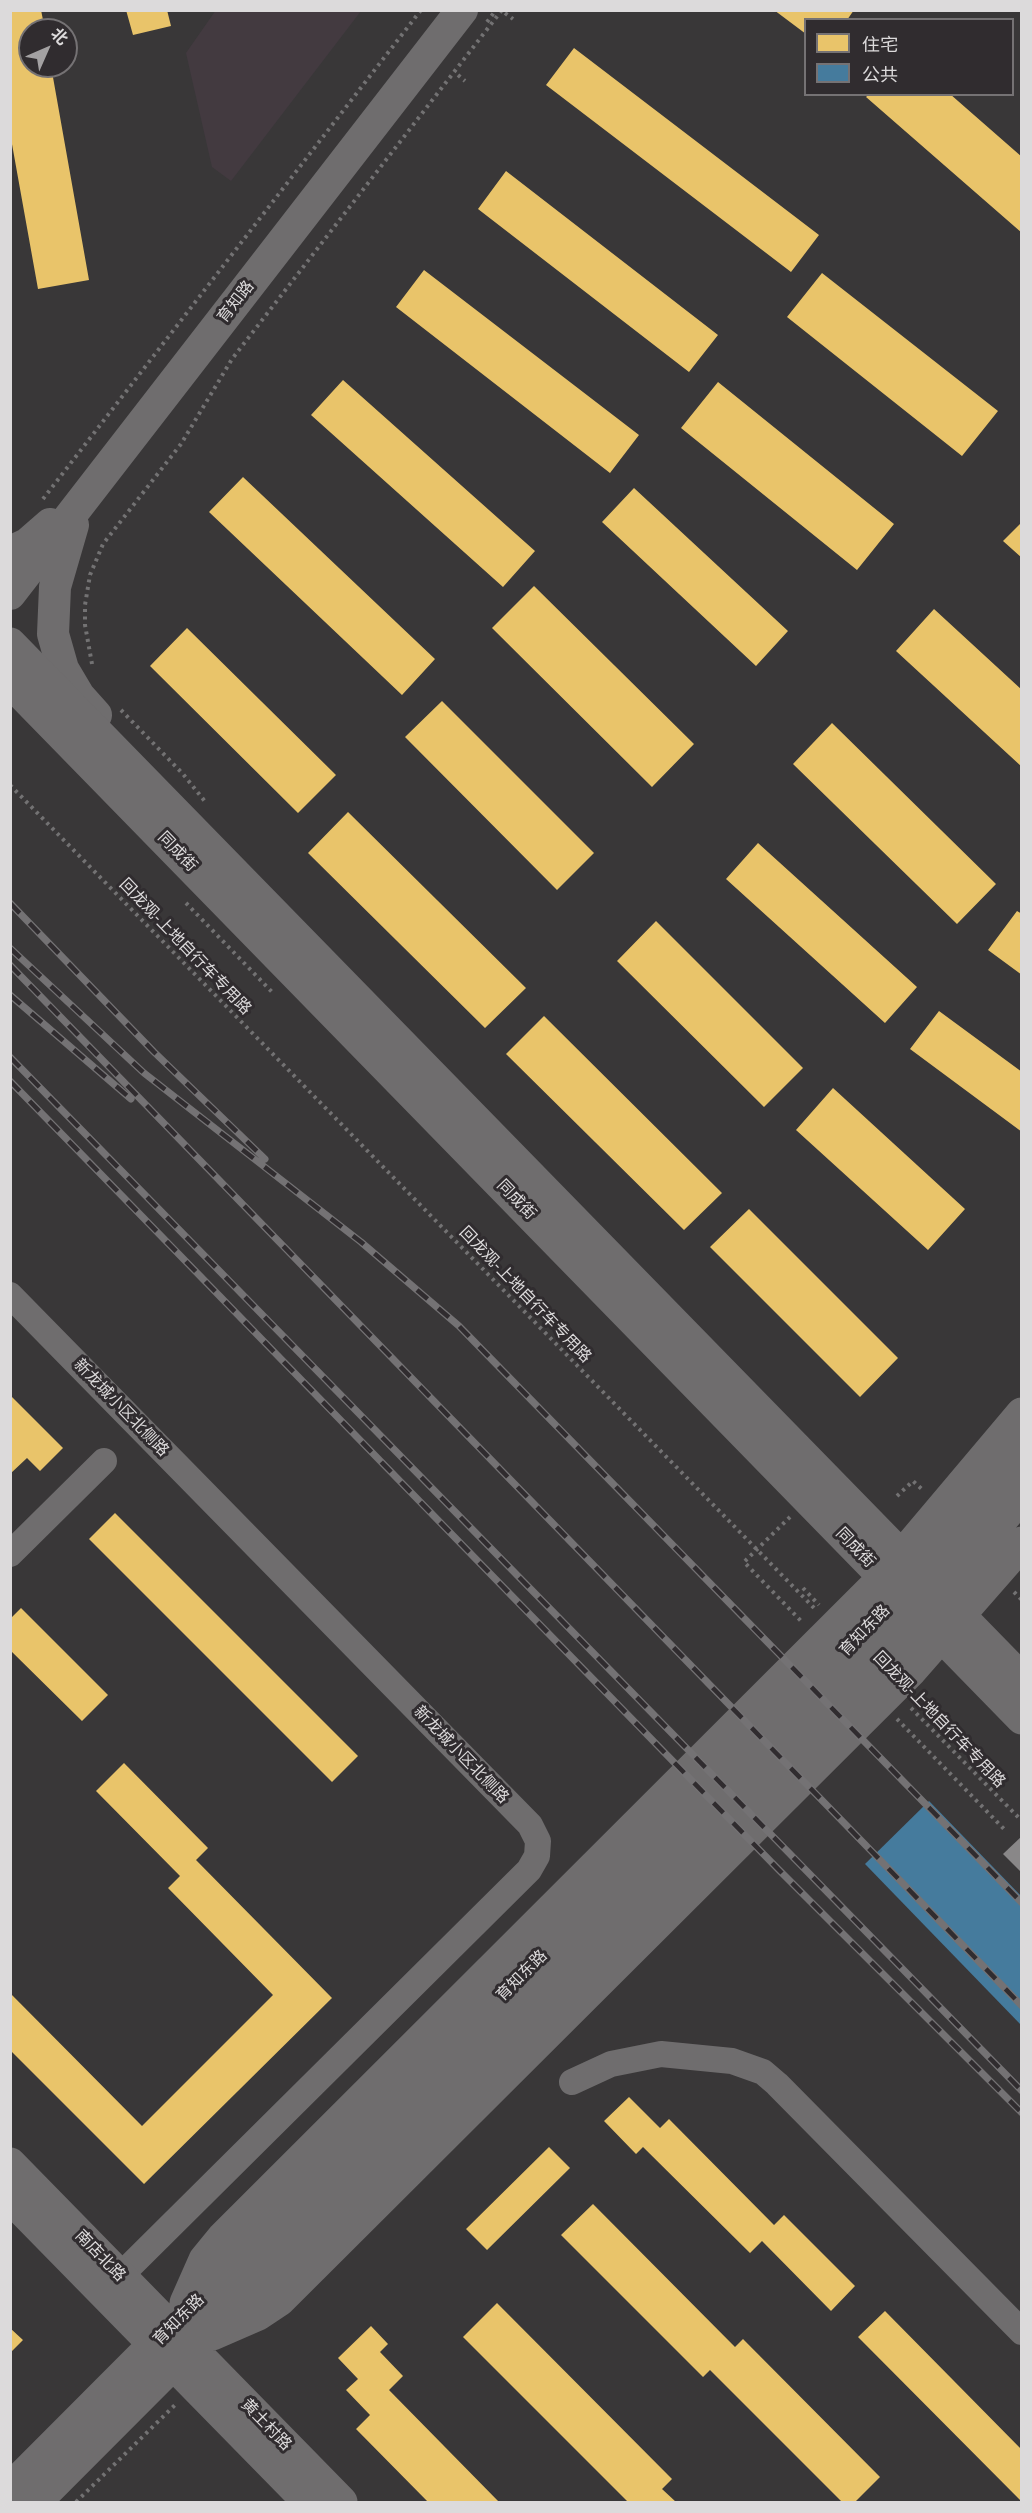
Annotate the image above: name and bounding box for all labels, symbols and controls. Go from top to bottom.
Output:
north arrow [18,18,78,78]
legend [804,18,1014,96]
text: 北 [48,25,71,48]
text: 住宅 [862,35,898,55]
text: 公共 [862,65,898,85]
street label: 育知路 [214,277,258,327]
street label: 同成街 [153,828,201,876]
street label: 回龙观-上地自行车专用路 [115,875,255,1019]
street label: 同成街 [492,1176,540,1224]
street label: 回龙观-上地自行车专用路 [455,1223,595,1367]
street label: 新龙城小区北侧路 [70,1355,172,1461]
street label: 同成街 [831,1524,879,1572]
street label: 育知东路 [836,1601,894,1661]
street label: 回龙观-上地自行车专用路 [869,1648,1009,1792]
street label: 新龙城小区北侧路 [410,1702,512,1808]
street label: 育知东路 [493,1947,551,2005]
street label: 南店北路 [71,2226,129,2286]
street label: 育知东路 [150,2291,208,2349]
street label: 黄土村路 [237,2395,295,2455]

